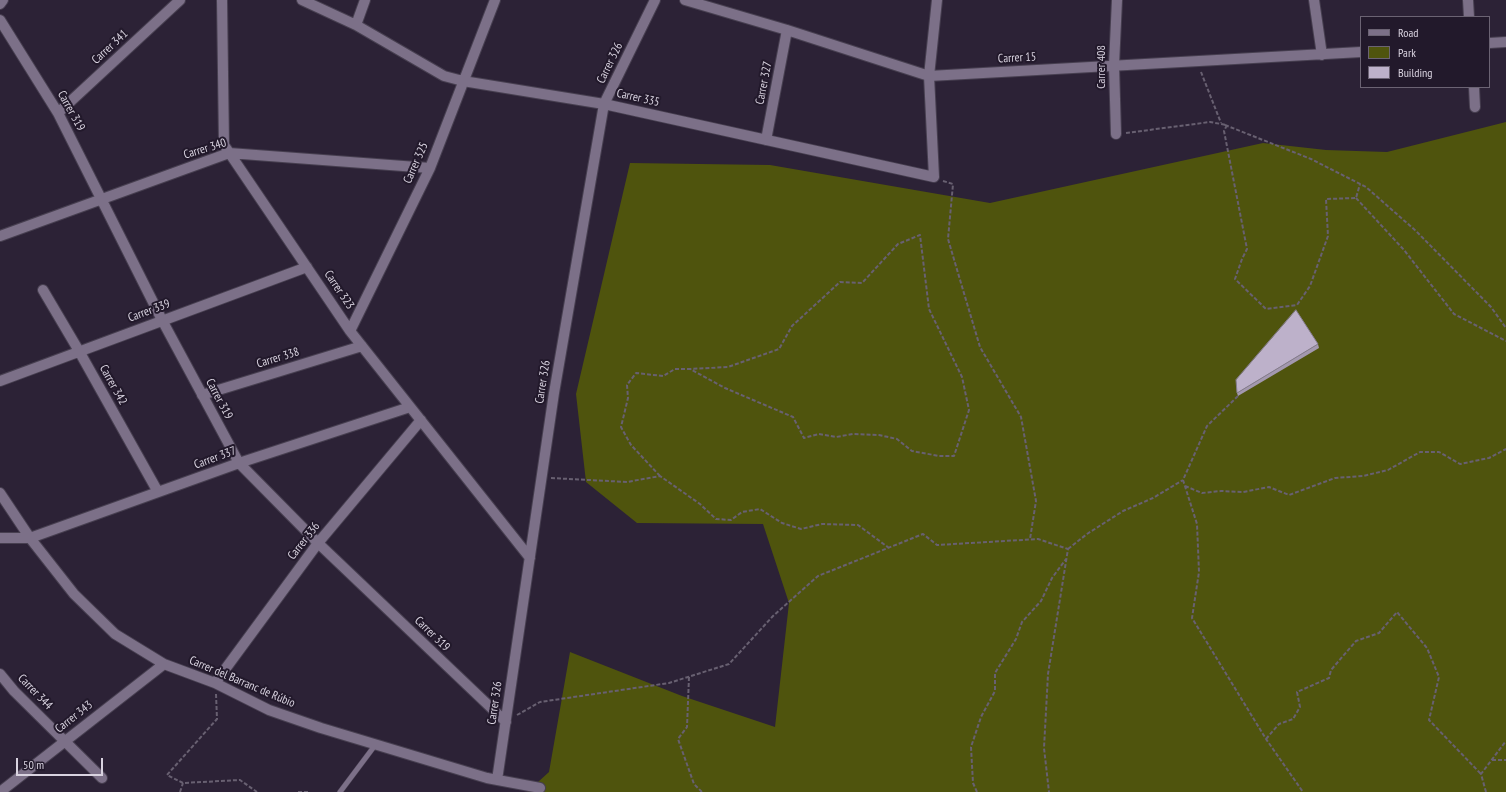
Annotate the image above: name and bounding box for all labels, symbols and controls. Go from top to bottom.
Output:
legend [1360,16,1490,88]
text: Road [1398,25,1418,40]
street label: Carrer 341 [89,27,131,67]
street label: Carrer 326 [594,40,626,86]
street label: Carrer 408 [1095,45,1109,89]
text: Park [1398,45,1416,60]
street label: Carrer 15 [997,50,1037,66]
street label: Carrer 327 [753,60,775,106]
text: Building [1398,65,1433,80]
street label: Carrer 335 [615,86,661,110]
street label: Carrer 319 [54,88,88,134]
street label: Carrer 340 [182,136,228,162]
street label: Carrer 325 [401,140,431,186]
street label: Carrer 323 [321,268,357,312]
street label: Carrer 339 [126,297,172,325]
street label: Carrer 338 [255,345,301,371]
street label: Carrer 326 [532,359,554,405]
street label: Carrer 342 [96,362,130,408]
street label: Carrer 319 [202,376,236,422]
street label: Carrer 337 [192,444,238,472]
street label: Carrer 336 [285,519,323,563]
street label: Carrer 319 [411,614,453,654]
street label: Carrer del Barranc de Rúbio [187,653,297,711]
street label: Carrer 344 [15,671,55,713]
street label: Carrer 326 [485,680,505,726]
street label: Carrer 343 [52,698,96,736]
scale bar [18,750,105,776]
text: 50 m [23,757,44,772]

